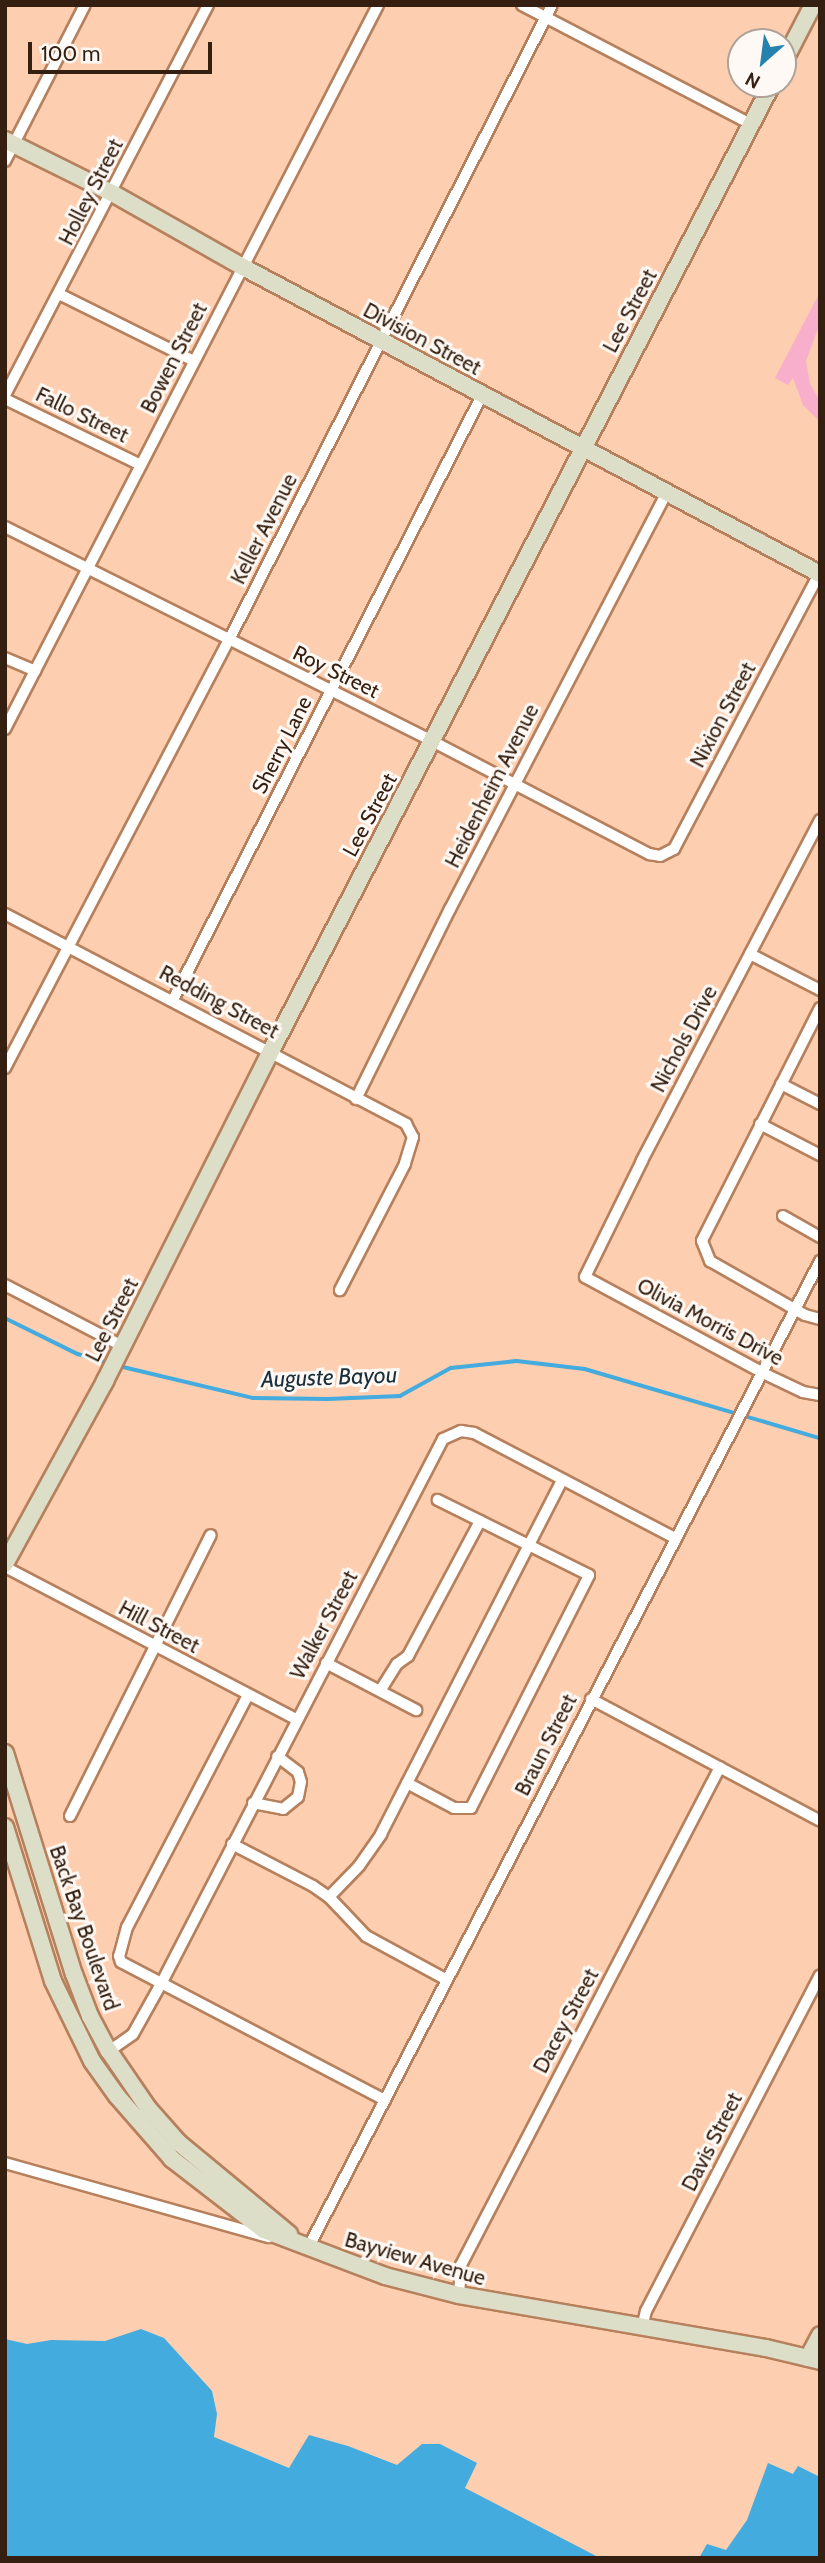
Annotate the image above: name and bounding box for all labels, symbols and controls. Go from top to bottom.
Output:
scale bar [32,28,215,72]
north arrow [727,28,797,98]
text: 100 m [41,41,100,66]
text: N [742,67,764,94]
street label: Holley Street [53,135,129,249]
street label: Lee Street [598,265,662,357]
street label: Division Street [359,297,485,381]
street label: Bowen Street [135,299,213,417]
street label: Fallo Street [32,382,132,448]
street label: Keller Avenue [225,470,303,588]
street label: Roy Street [289,640,383,704]
street label: Nixion Street [685,658,761,772]
street label: Sherry Lane [247,692,317,798]
street label: Heidenheim Avenue [440,700,544,872]
street label: Lee Street [338,769,402,861]
street label: Redding Street [155,960,283,1044]
street label: Nichols Drive [645,981,723,1097]
street label: Olivia Morris Drive [633,1273,787,1371]
street label: Lee Street [80,1274,144,1366]
water label: Auguste Bayou [261,1361,397,1393]
street label: Walker Street [285,1567,363,1683]
street label: Hill Street [114,1595,204,1659]
street label: Braun Street [510,1690,582,1800]
street label: Back Bay Boulevard [44,1842,124,2014]
street label: Dacey Street [528,1965,604,2077]
street label: Davis Street [676,2089,748,2195]
street label: Bayview Avenue [342,2227,488,2291]

